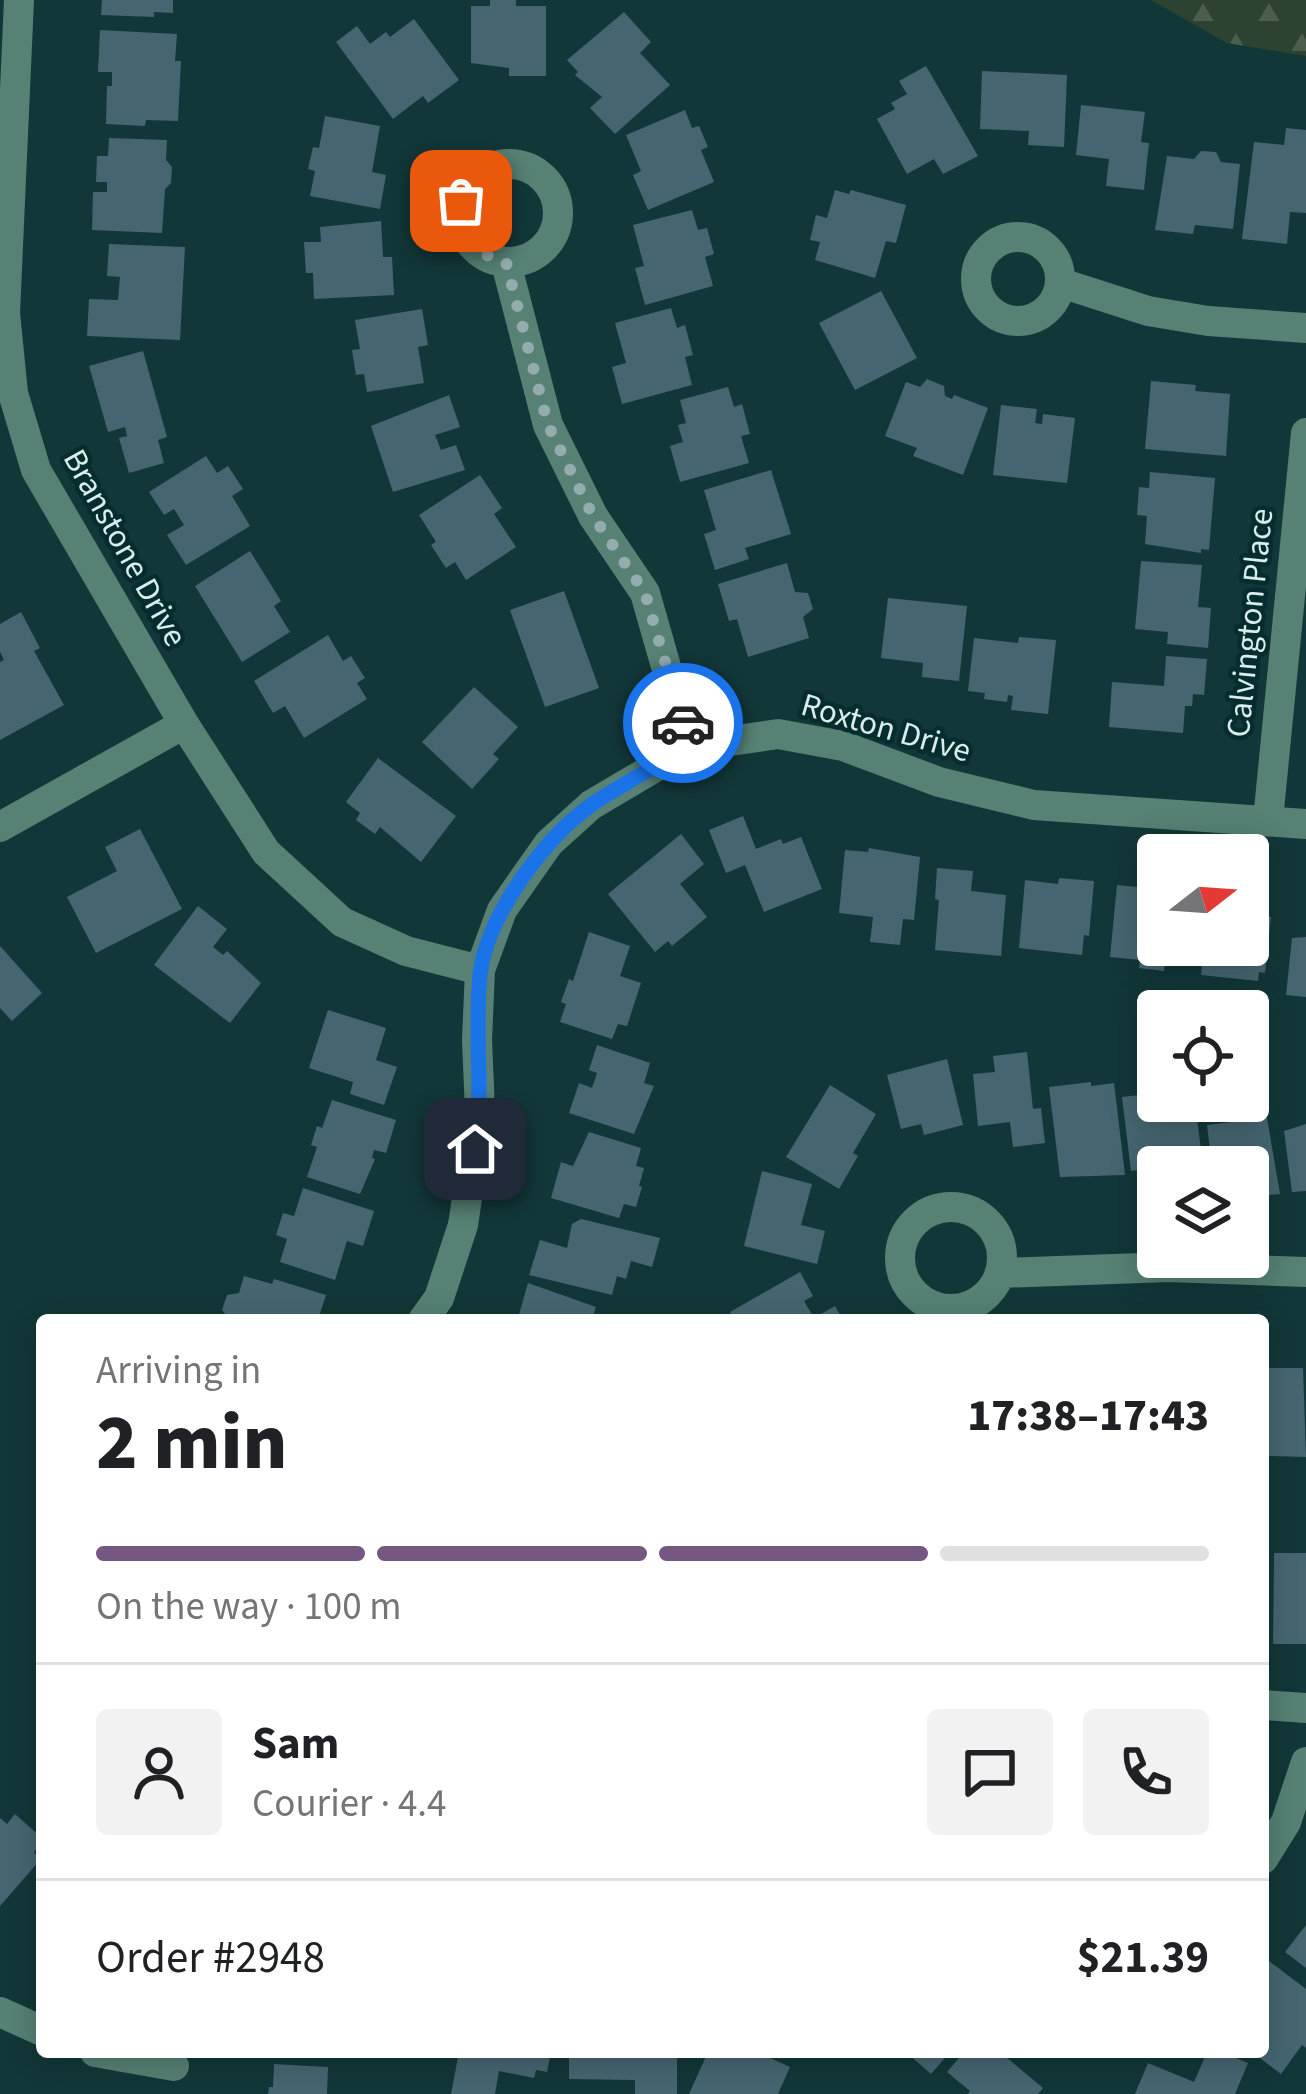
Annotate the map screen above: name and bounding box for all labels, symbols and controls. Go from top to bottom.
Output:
pin [410,150,512,252]
icon: bag [428,168,494,234]
street label: Branstone Drive [51,441,199,655]
street label: Calvington Place [1215,506,1285,740]
courier [623,663,743,783]
street label: Roxton Drive [796,681,976,775]
icon: car [650,690,716,756]
north arrow [1137,834,1269,966]
map controls [1137,834,1269,1278]
button: locate [1137,990,1269,1122]
pin [424,1098,526,1200]
icon: home [442,1116,508,1182]
button: layers [1137,1146,1269,1278]
text: Arriving in [96,1343,261,1399]
text: 17:38–17:43 [967,1384,1209,1448]
text: 2 min [96,1388,288,1499]
text: On the way · 100 m [96,1579,402,1635]
button: person [96,1709,222,1835]
button: chat [927,1709,1053,1835]
button: phone [1083,1709,1209,1835]
text: Sam [252,1712,339,1776]
text: Courier · 4.4 [252,1776,446,1832]
text: Order #2948 [96,1926,325,1990]
text: $21.39 [1077,1926,1209,1990]

